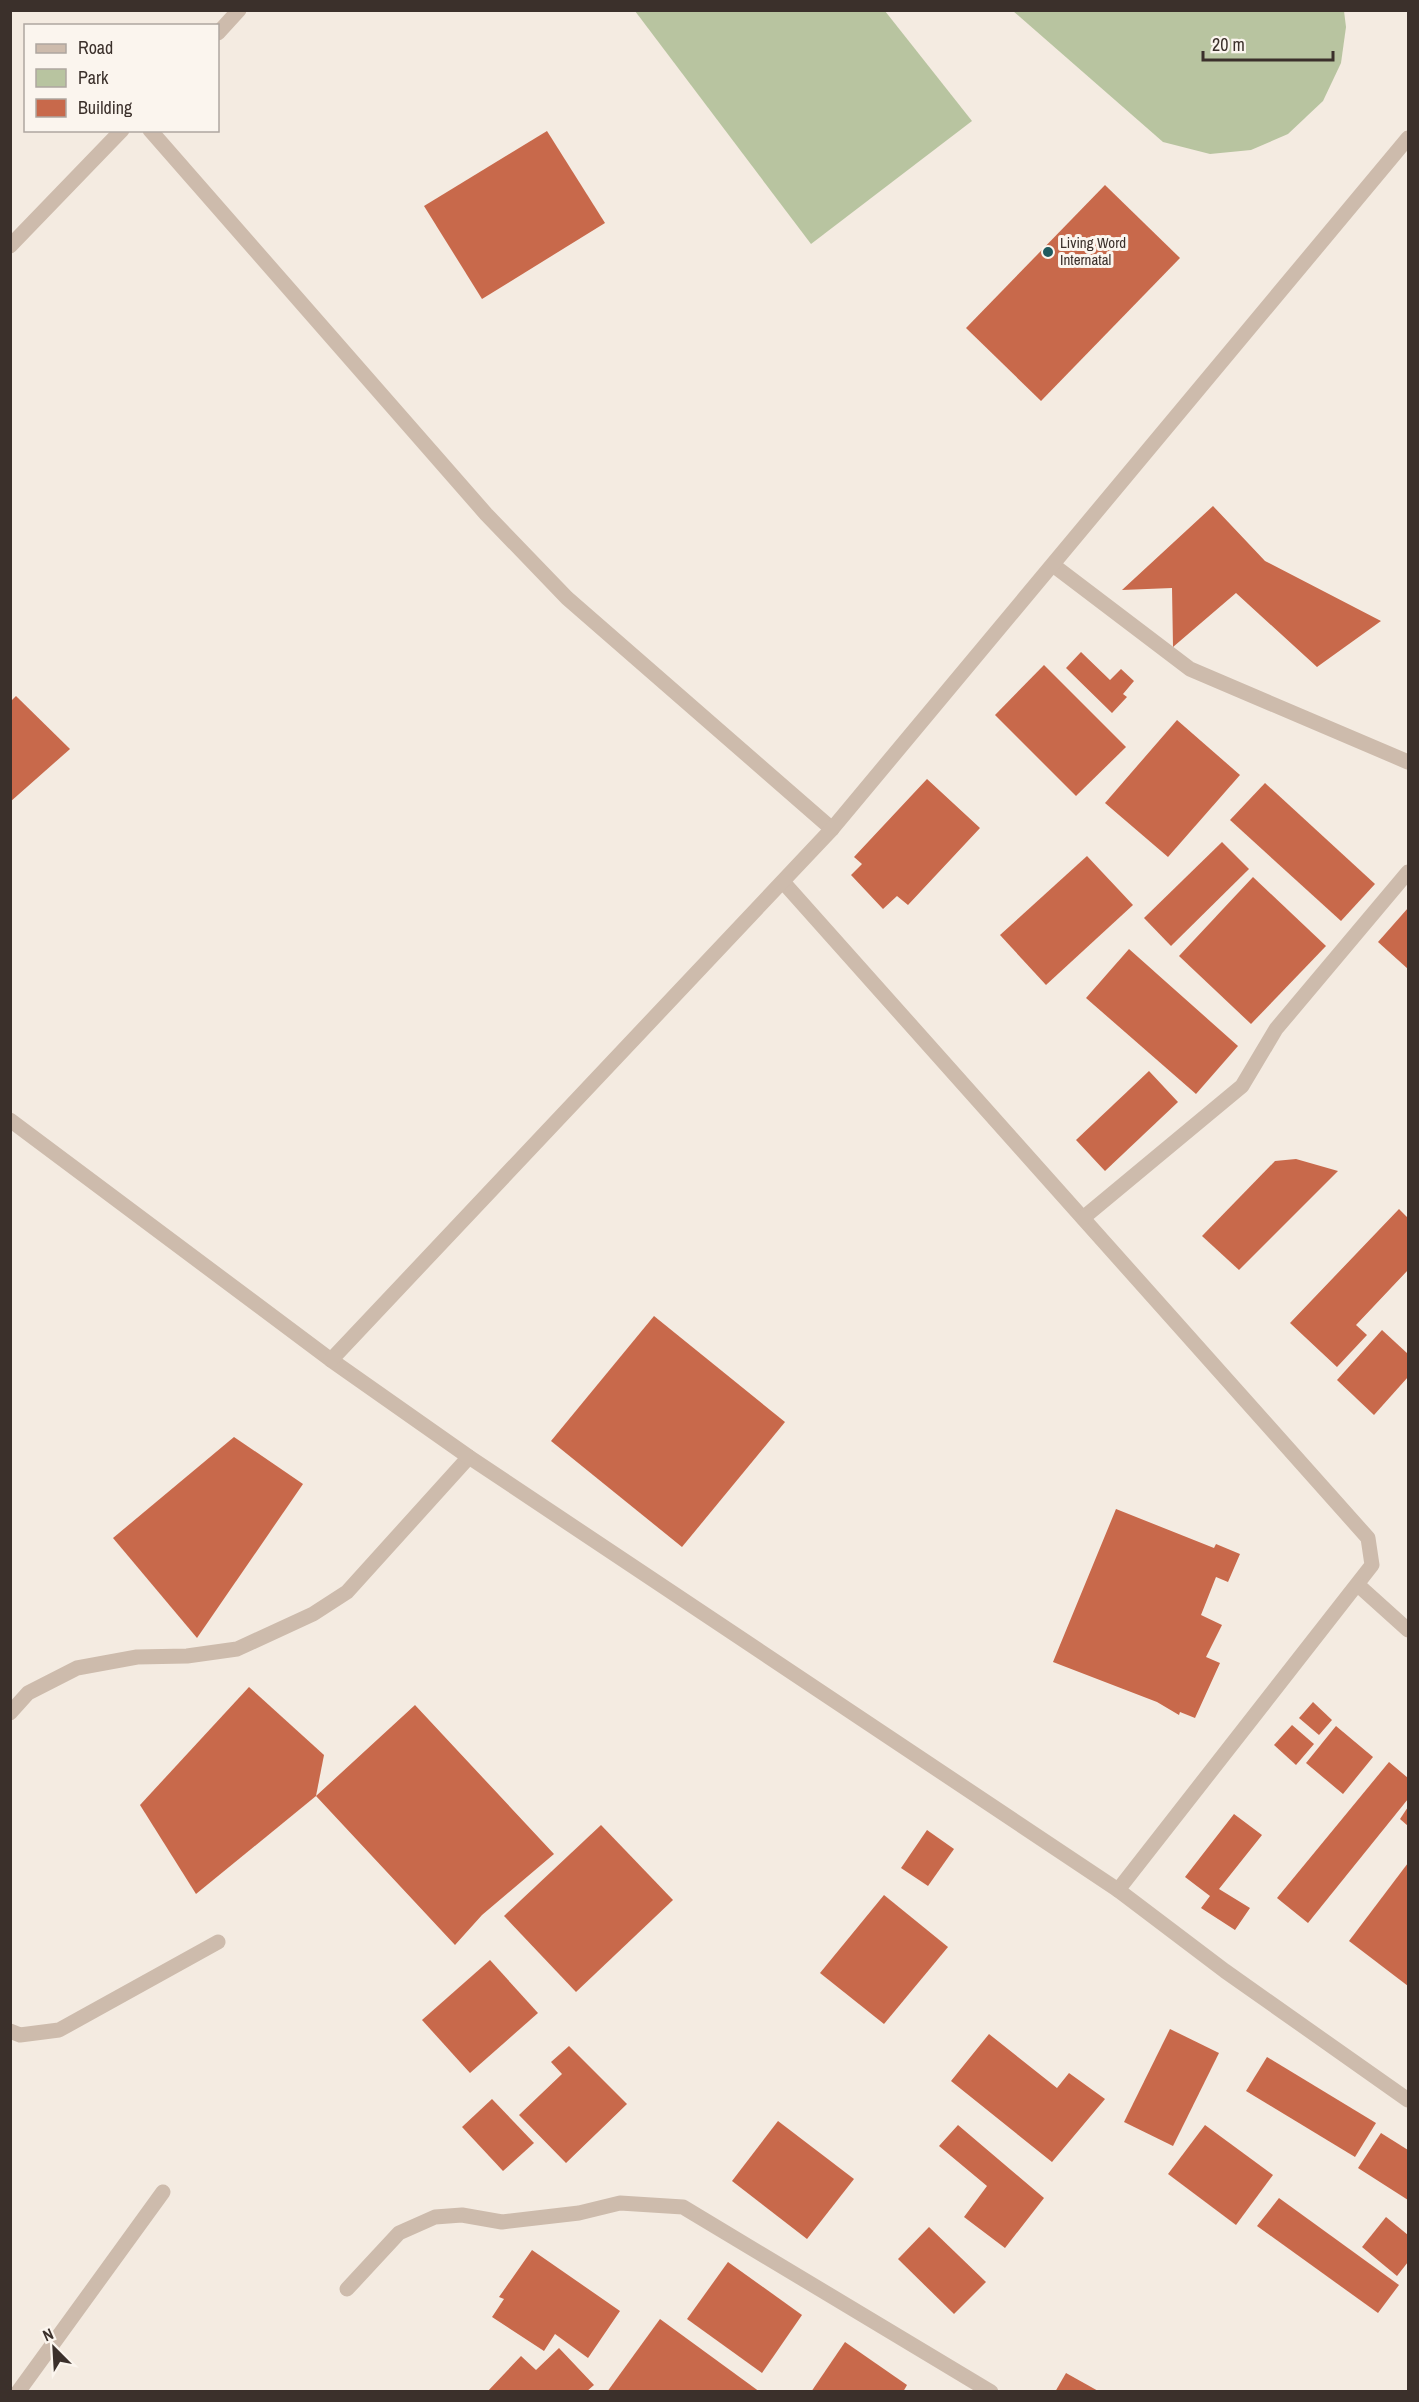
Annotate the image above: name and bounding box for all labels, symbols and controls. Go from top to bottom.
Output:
legend [24,24,219,132]
scale bar [1203,24,1334,62]
text: 20 m [1212,32,1245,57]
text: Road [78,35,113,60]
text: Park [78,65,109,90]
text: Building [78,95,133,120]
place label: Living Word Internatal [1060,232,1126,270]
marker: Living Word Internatal [1041,245,1055,259]
north arrow [24,2318,84,2378]
text: N [39,2322,57,2346]

